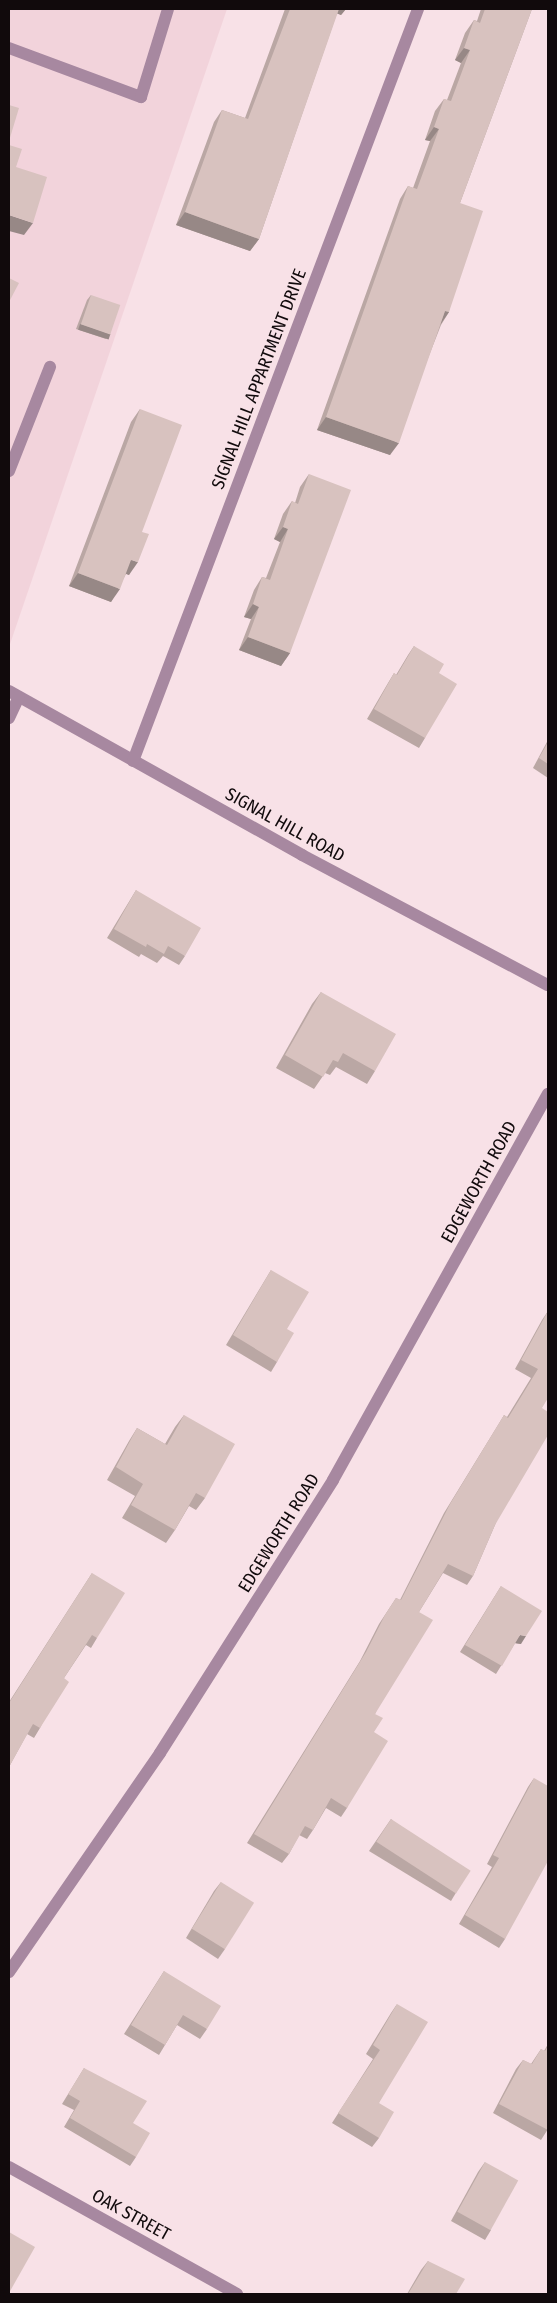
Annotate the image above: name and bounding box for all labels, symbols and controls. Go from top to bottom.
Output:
street label: SIGNAL HILL APPARTMENT DRIVE [207,266,311,492]
street label: SIGNAL HILL ROAD [222,783,348,867]
street label: EDGEWORTH ROAD [437,1117,521,1247]
street label: EDGEWORTH ROAD [234,1470,324,1596]
street label: OAK STREET [88,2185,174,2245]

